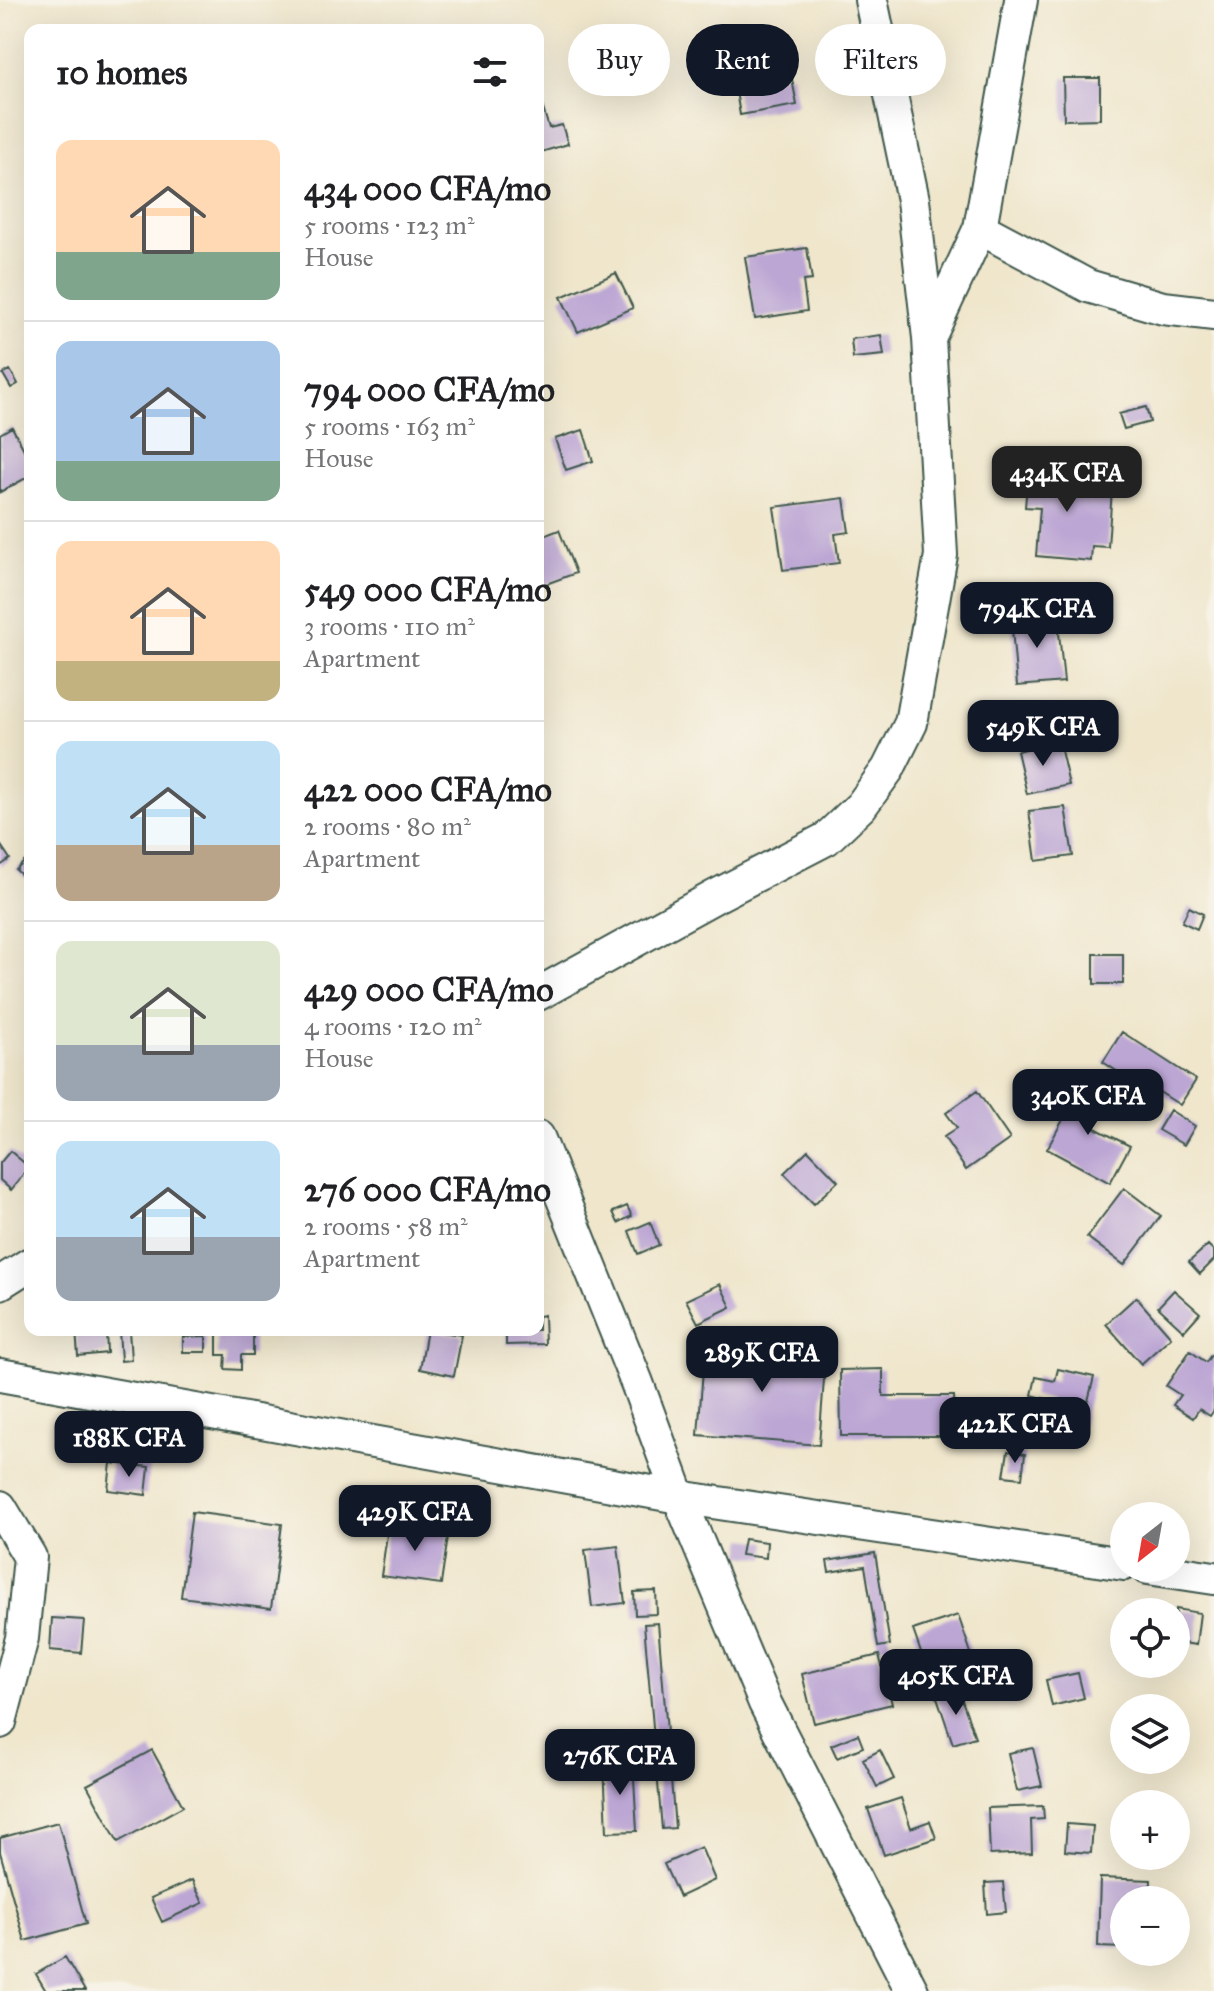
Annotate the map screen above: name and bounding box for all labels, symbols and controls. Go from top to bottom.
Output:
chip: Buy [568,24,670,96]
chip: Rent [686,24,799,96]
chip: Filters [815,24,946,96]
icon: filters [468,50,512,94]
text: 10 homes [56,52,187,93]
text: 434 000 CFA/mo [304,168,551,209]
icon: home [120,172,216,268]
text: 5 rooms · 123 m² [304,209,475,241]
text: House [304,241,374,273]
text: 794 000 CFA/mo [304,369,555,410]
icon: home [120,373,216,469]
text: 5 rooms · 163 m² [304,410,475,442]
text: House [304,442,374,474]
pin: 434K CFA [984,446,1150,514]
text: 434K CFA [1010,456,1124,488]
text: 549 000 CFA/mo [304,569,552,610]
icon: home [120,573,216,669]
pin: 794K CFA [954,582,1120,650]
text: 794K CFA [978,592,1096,624]
text: 3 rooms · 110 m² [304,610,475,642]
text: Apartment [304,642,420,674]
pin: 549K CFA [960,700,1126,768]
text: 549K CFA [986,710,1100,742]
text: 422 000 CFA/mo [304,769,552,810]
icon: home [120,773,216,869]
text: 2 rooms · 80 m² [304,810,471,842]
text: Apartment [304,842,420,874]
text: 429 000 CFA/mo [304,969,554,1010]
icon: home [120,973,216,1069]
text: 4 rooms · 120 m² [304,1010,482,1042]
text: House [304,1042,374,1074]
pin: 340K CFA [1005,1069,1171,1137]
text: 340K CFA [1030,1079,1146,1111]
text: 276 000 CFA/mo [304,1169,551,1210]
icon: home [120,1173,216,1269]
text: 2 rooms · 58 m² [304,1210,468,1242]
text: Apartment [304,1242,420,1274]
pin: 289K CFA [679,1326,845,1394]
text: 289K CFA [704,1336,820,1368]
pin: 422K CFA [932,1397,1098,1465]
text: 422K CFA [957,1407,1073,1439]
pin: 188K CFA [46,1411,212,1479]
text: 188K CFA [73,1421,185,1453]
pin: 429K CFA [332,1485,498,1553]
text: 429K CFA [357,1495,473,1527]
north arrow [1110,1502,1190,1582]
map controls [1110,1502,1190,1966]
button: locate [1110,1598,1190,1678]
pin: 405K CFA [873,1649,1039,1717]
text: 405K CFA [898,1659,1014,1691]
button: layers [1110,1694,1190,1774]
pin: 276K CFA [537,1729,703,1797]
text: 276K CFA [563,1739,677,1771]
button: + [1110,1790,1190,1870]
button: − [1110,1886,1190,1966]

